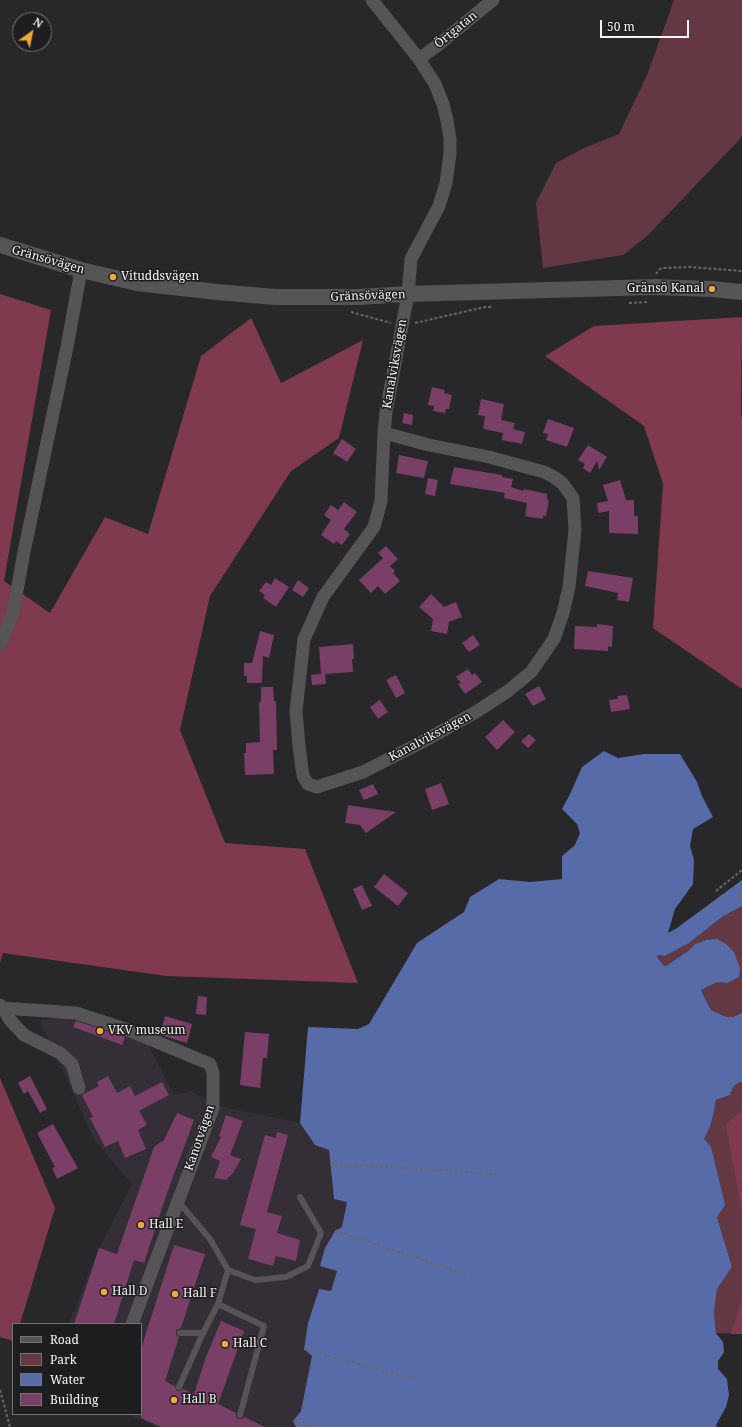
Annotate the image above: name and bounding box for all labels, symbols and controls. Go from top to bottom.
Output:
street label: Örtgatan [432,8,480,52]
north arrow [12,12,52,52]
scale bar [602,12,691,38]
text: N [31,14,46,31]
text: 50 m [607,18,635,35]
street label: Gränsövägen [10,243,86,277]
place label: Vituddsvägen [121,270,199,284]
marker: Vituddsvägen [108,272,118,282]
place label: Gränsö Kanal [627,282,704,296]
marker: Gränsö Kanal [707,284,717,294]
street label: Gränsövägen [330,287,406,305]
street label: Kanalviksvägen [380,318,410,410]
street label: Kanalviksvägen [386,709,474,765]
place label: VKV museum [108,1024,185,1038]
marker: VKV museum [95,1026,105,1036]
street label: Kanotvägen [182,1103,218,1173]
place label: Hall E [149,1218,183,1232]
marker: Hall E [136,1220,146,1230]
place label: Hall D [112,1285,148,1299]
marker: Hall D [99,1287,109,1297]
place label: Hall F [183,1287,217,1301]
marker: Hall F [170,1289,180,1299]
legend [12,1323,142,1415]
text: Road [50,1331,79,1348]
place label: Hall C [233,1337,267,1351]
marker: Hall C [220,1339,230,1349]
text: Park [50,1351,77,1368]
text: Water [50,1371,85,1388]
text: Building [50,1391,98,1408]
place label: Hall B [182,1393,217,1407]
marker: Hall B [169,1395,179,1405]

